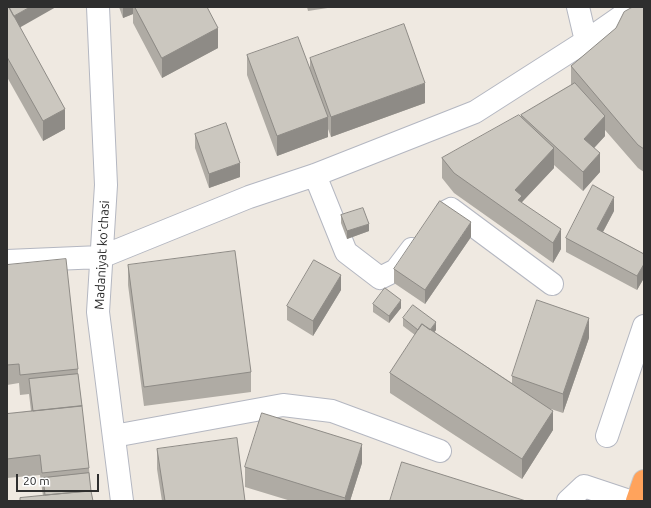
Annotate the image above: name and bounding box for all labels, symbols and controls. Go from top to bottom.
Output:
street label: Madaniyat koʻchasi [91,200,113,310]
scale bar [18,466,101,492]
text: 20 m [23,474,50,487]

